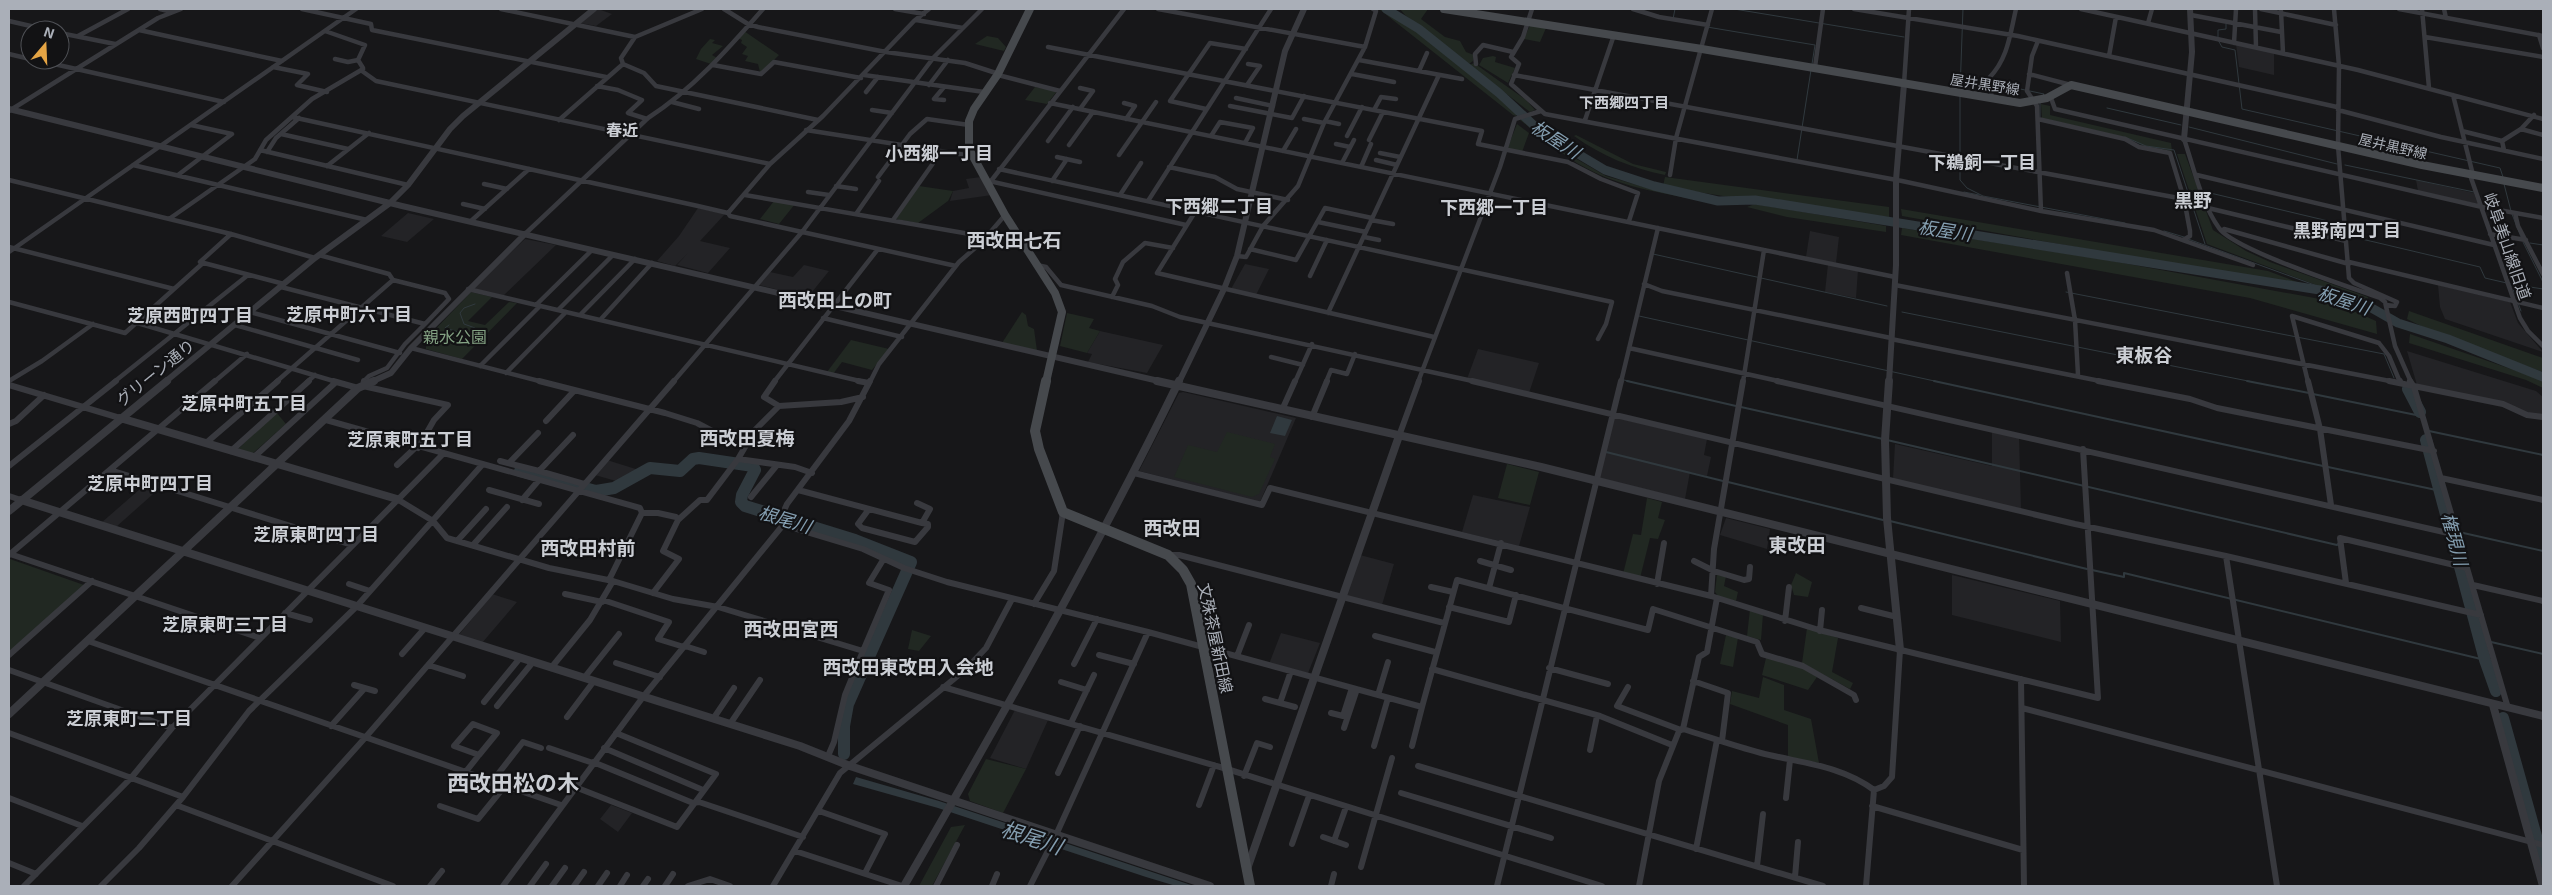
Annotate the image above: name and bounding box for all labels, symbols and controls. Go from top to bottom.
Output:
north arrow [20,20,70,70]
text: N [42,23,57,42]
street label: 屋井黒野線 [1949,70,2021,98]
district label: 下西郷四丁目 [1579,93,1669,111]
water label: 板屋川 [1527,115,1586,164]
district label: 春近 [606,120,638,139]
street label: 屋井黒野線 [2357,130,2429,162]
district label: 小西郷一丁目 [885,142,993,164]
district label: 下鵜飼一丁目 [1928,151,2036,173]
district label: 黒野 [2174,188,2212,211]
street label: 岐阜美山線旧道 [2481,190,2535,302]
district label: 下西郷二丁目 [1165,195,1273,217]
district label: 下西郷一丁目 [1440,196,1548,218]
water label: 板屋川 [1917,215,1975,245]
district label: 黒野南四丁目 [2293,219,2401,241]
district label: 西改田七石 [966,228,1062,251]
water label: 板屋川 [2315,281,2375,319]
district label: 西改田上の町 [778,288,892,311]
district label: 芝原中町六丁目 [286,303,412,325]
district label: 芝原西町四丁目 [127,304,253,326]
park label: 親水公園 [423,327,487,346]
street label: グリーン通り [112,335,198,409]
district label: 東板谷 [2115,343,2173,366]
district label: 芝原中町五丁目 [181,392,307,414]
district label: 西改田夏梅 [699,426,795,449]
district label: 芝原東町五丁目 [347,428,473,450]
district label: 芝原中町四丁目 [87,472,213,494]
water label: 根尾川 [756,501,816,538]
water label: 権現川 [2437,510,2473,570]
district label: 西改田 [1143,516,1201,539]
district label: 芝原東町四丁目 [253,523,379,545]
district label: 東改田 [1768,533,1826,556]
district label: 西改田村前 [540,536,636,559]
street label: 文殊茶屋新田線 [1195,581,1237,695]
district label: 芝原東町三丁目 [162,613,288,635]
district label: 西改田宮西 [743,617,839,640]
district label: 西改田東改田入会地 [822,655,994,678]
district label: 芝原東町二丁目 [66,707,192,729]
district label: 西改田松の木 [447,769,579,795]
water label: 根尾川 [998,815,1068,859]

